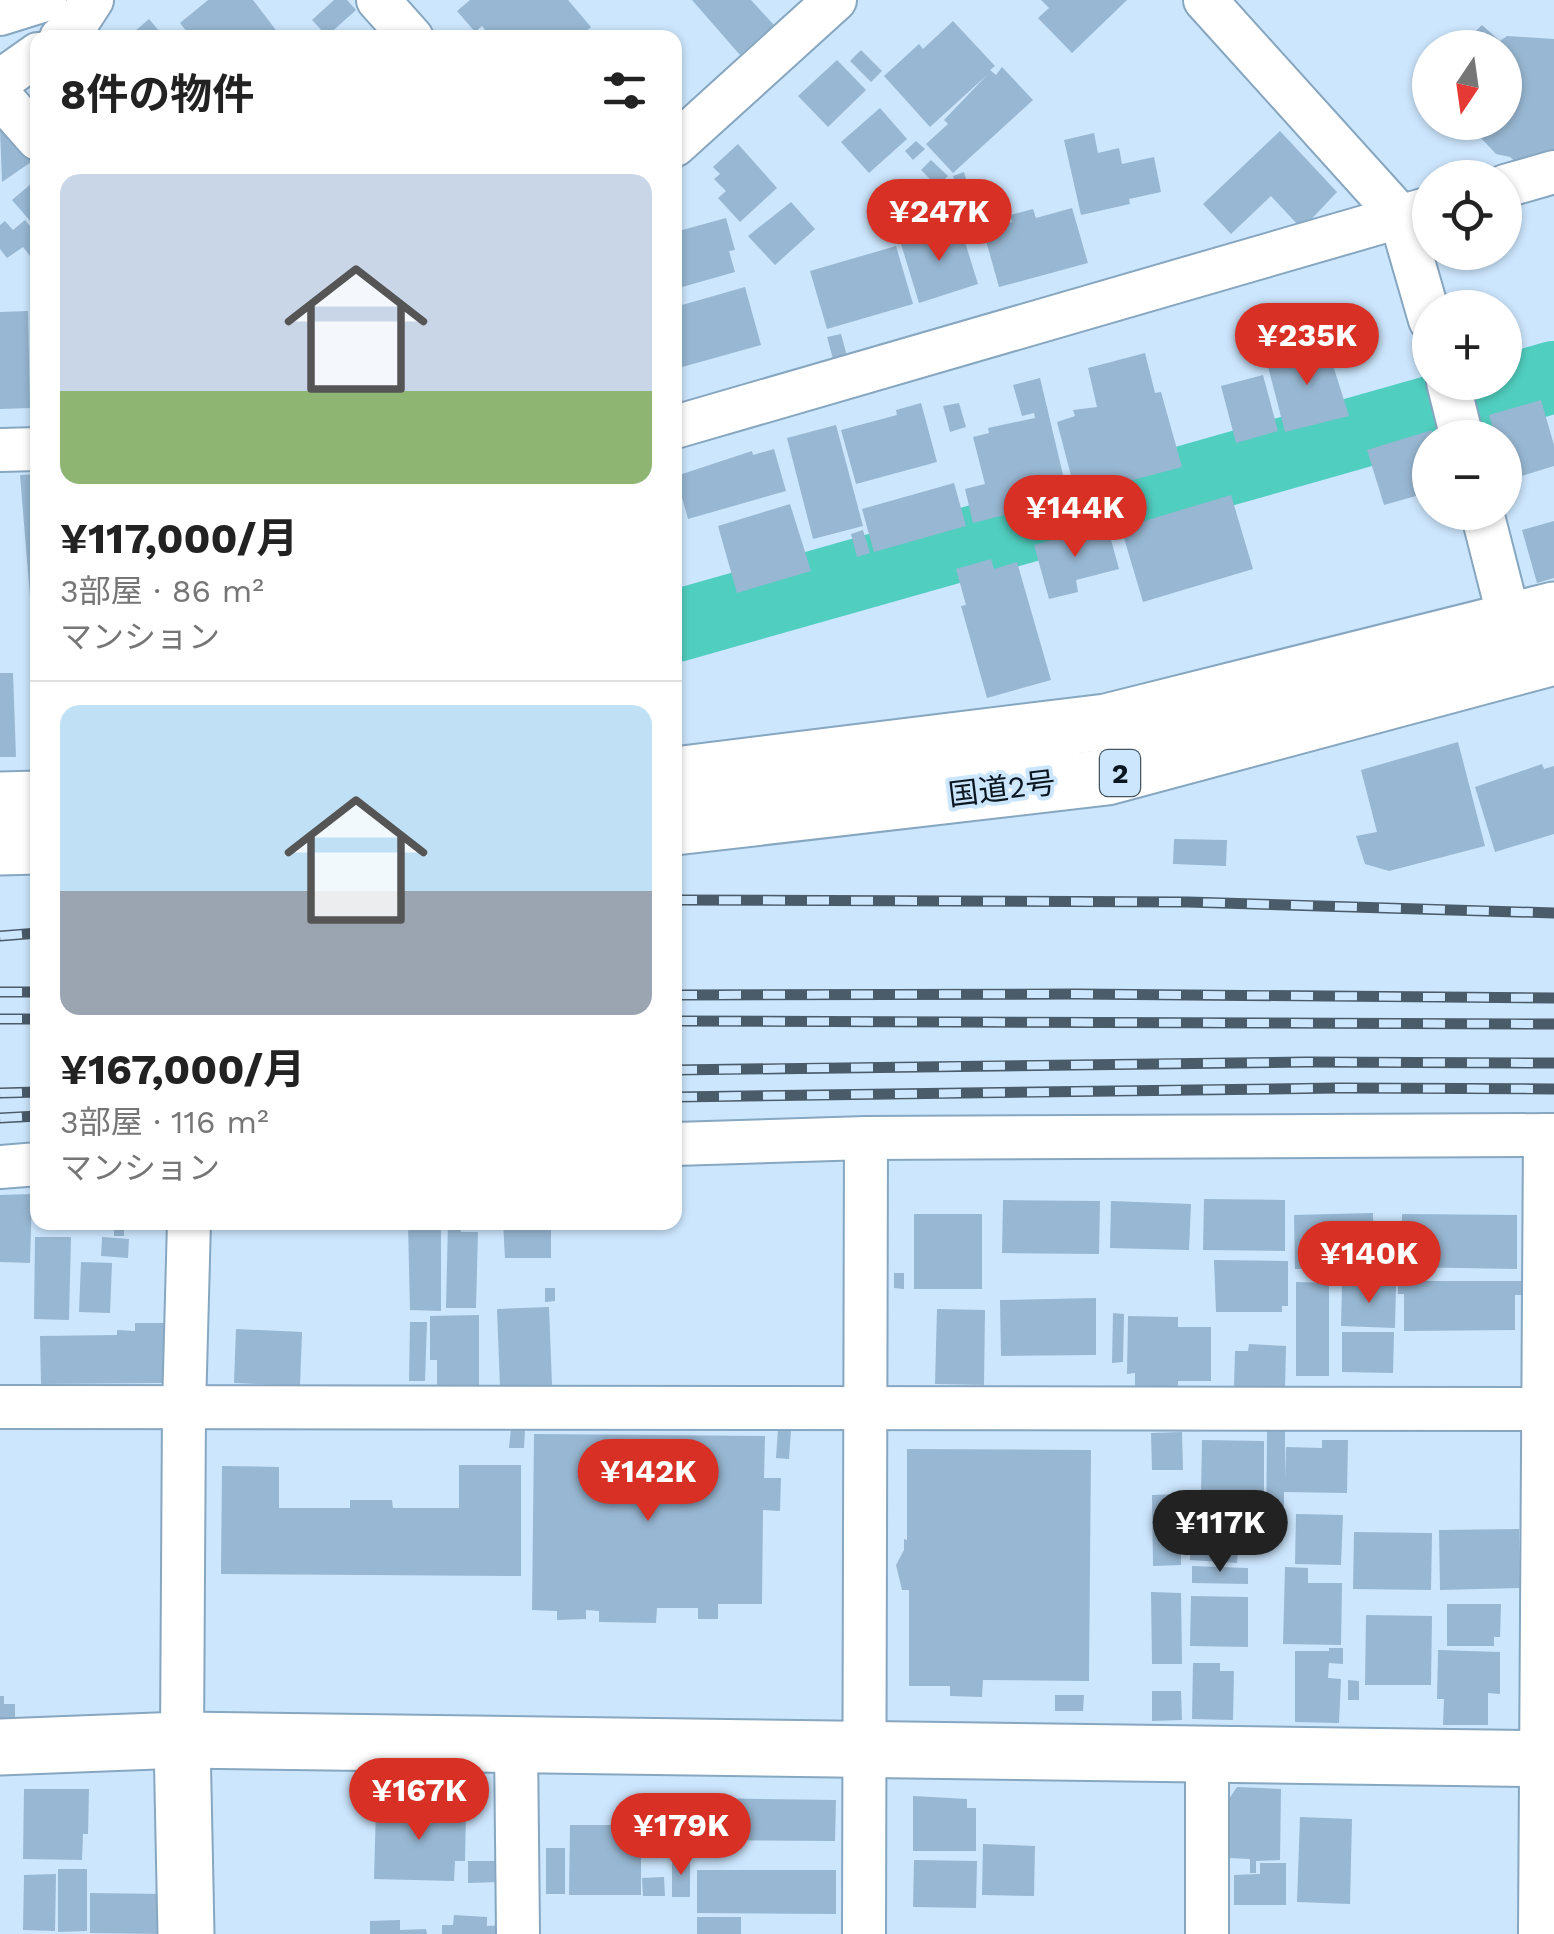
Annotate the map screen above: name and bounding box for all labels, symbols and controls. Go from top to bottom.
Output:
north arrow [1412,30,1522,140]
map controls [1412,30,1522,530]
icon: filters [597,63,652,118]
text: 8件の物件 [60,70,254,119]
button: locate [1412,160,1522,270]
pin: ¥247K [869,179,1009,264]
text: ¥247K [889,192,989,230]
icon: home [266,239,446,419]
button: + [1412,290,1522,400]
pin: ¥235K [1237,303,1377,388]
text: ¥235K [1257,316,1357,354]
button: − [1412,420,1522,530]
pin: ¥144K [1005,475,1145,560]
text: ¥144K [1026,488,1124,526]
text: ¥117,000/月 [60,514,298,563]
text: 3部屋 · 86 m² [60,572,264,610]
text: マンション [60,618,220,656]
road number: 2 [1100,750,1140,796]
street label: 国道2号 [946,765,1057,812]
icon: home [266,770,446,950]
text: ¥167,000/月 [60,1045,305,1094]
text: 3部屋 · 116 m² [60,1103,269,1141]
text: マンション [60,1149,220,1187]
pin: ¥140K [1299,1221,1439,1306]
text: ¥140K [1320,1234,1418,1272]
pin: ¥142K [578,1439,718,1524]
text: ¥142K [600,1452,696,1490]
pin: ¥117K [1150,1490,1290,1575]
text: ¥117K [1175,1503,1265,1541]
pin: ¥167K [349,1758,489,1843]
text: ¥167K [371,1771,467,1809]
pin: ¥179K [611,1793,751,1878]
text: ¥179K [633,1806,729,1844]

